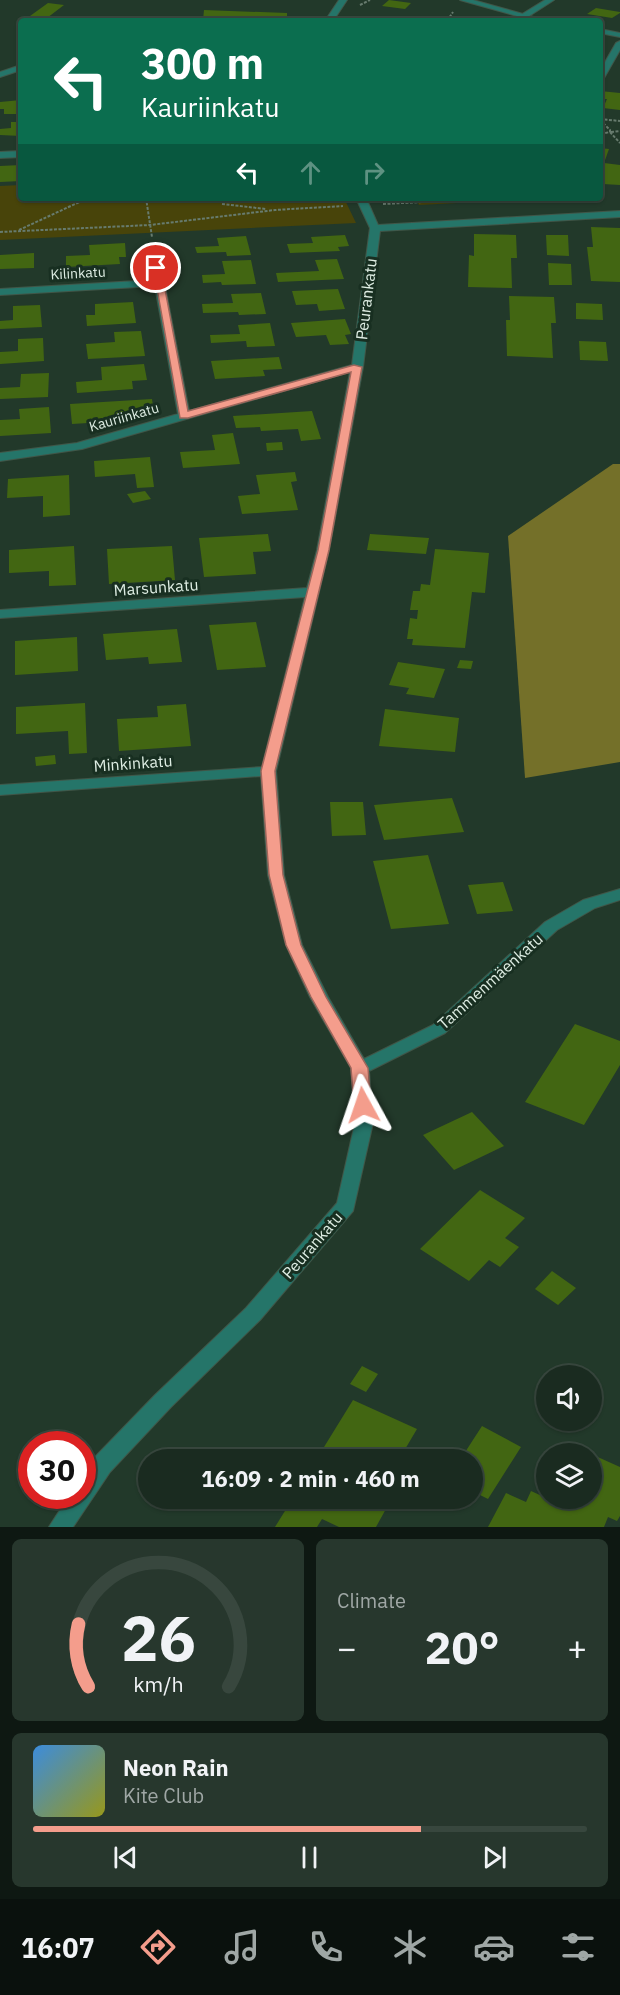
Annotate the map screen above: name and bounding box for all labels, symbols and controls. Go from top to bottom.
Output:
text: 300 m [141,36,264,91]
icon: left [42,42,120,120]
text: Kauriinkatu [141,89,280,124]
icon: left [231,156,264,189]
icon: ahead [294,156,327,189]
icon: right [357,156,390,189]
pin [130,242,181,293]
icon: arrive [139,251,172,284]
street label: Peurankatu [351,257,381,341]
street label: Kilinkatu [50,263,106,283]
street label: Kauriinkatu [87,398,161,436]
street label: Marsunkatu [113,574,199,600]
street label: Minkinkatu [93,750,173,776]
street label: Tammenmäenkatu [433,929,547,1033]
position arrow [331,1073,395,1137]
street label: Peurankatu [277,1207,347,1283]
map controls [536,1365,602,1509]
button: sound [536,1365,602,1431]
speed limit sign: 30 [18,1431,96,1509]
button: layers [536,1443,602,1509]
text: 16:09 · 2 min · 460 m [201,1464,420,1493]
text: Climate [337,1587,406,1614]
text: 26 [121,1597,195,1678]
text: 20° [424,1618,500,1676]
text: − [337,1626,357,1669]
text: + [567,1626,587,1669]
text: km/h [133,1670,183,1698]
text: Neon Rain [123,1753,229,1782]
text: Kite Club [123,1782,204,1809]
icon: previous [109,1841,142,1874]
icon: pause [293,1841,326,1874]
icon: next [478,1841,511,1874]
icon: directions [137,1926,179,1968]
icon: music [221,1926,263,1968]
icon: phone [305,1926,347,1968]
icon: climate [389,1926,431,1968]
icon: car [473,1926,515,1968]
icon: filters [557,1926,599,1968]
text: 16:07 [21,1930,95,1965]

